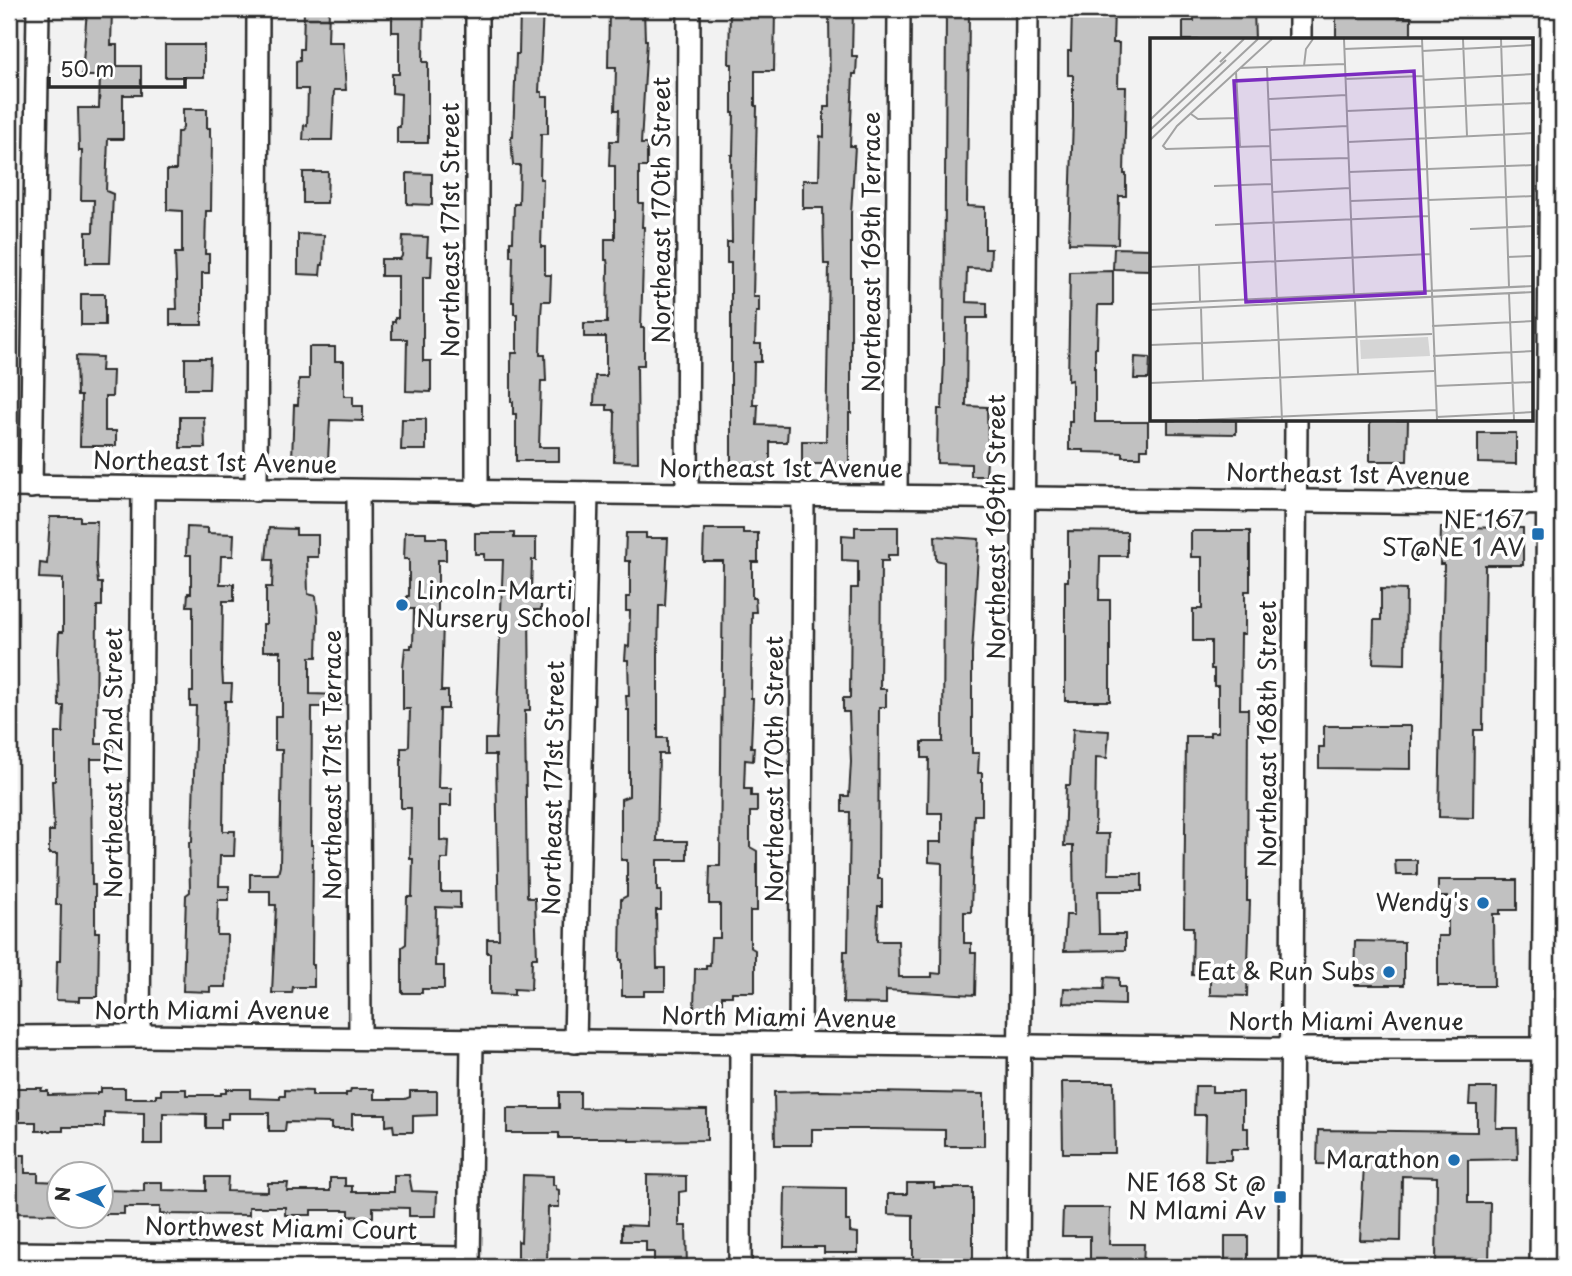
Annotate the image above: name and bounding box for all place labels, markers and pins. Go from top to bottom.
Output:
place label: NE 167 ST@NE 1 AV [1382,500,1524,564]
marker: NE 167 ST@NE 1 AV [1530,526,1546,542]
place label: Lincoln-Marti Nursery School [416,571,592,635]
marker: Lincoln-Marti Nursery School [394,597,410,613]
place label: Wendy's [1375,883,1469,919]
marker: Wendy's [1475,895,1491,911]
place label: Eat & Run Subs [1197,952,1375,988]
marker: Eat & Run Subs [1381,964,1397,980]
place label: Marathon [1326,1140,1440,1176]
marker: Marathon [1446,1152,1462,1168]
place label: NE 168 St @ N MIami Av [1126,1163,1267,1227]
marker: NE 168 St @ N MIami Av [1272,1189,1288,1205]

